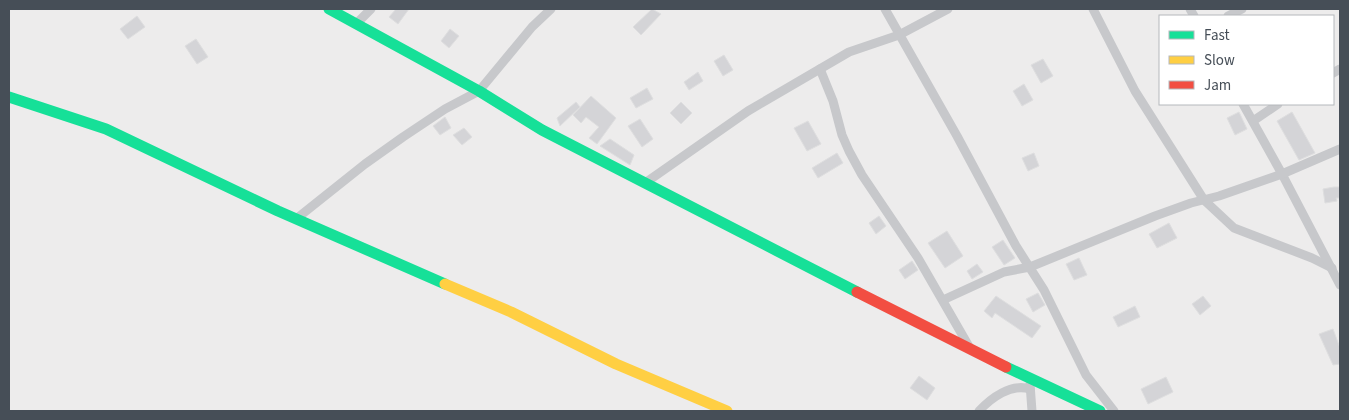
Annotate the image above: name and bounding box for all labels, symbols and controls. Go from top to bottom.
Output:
legend [1159,15,1334,105]
text: Fast [1204,25,1230,46]
text: Slow [1204,50,1235,71]
text: Jam [1204,75,1231,96]

